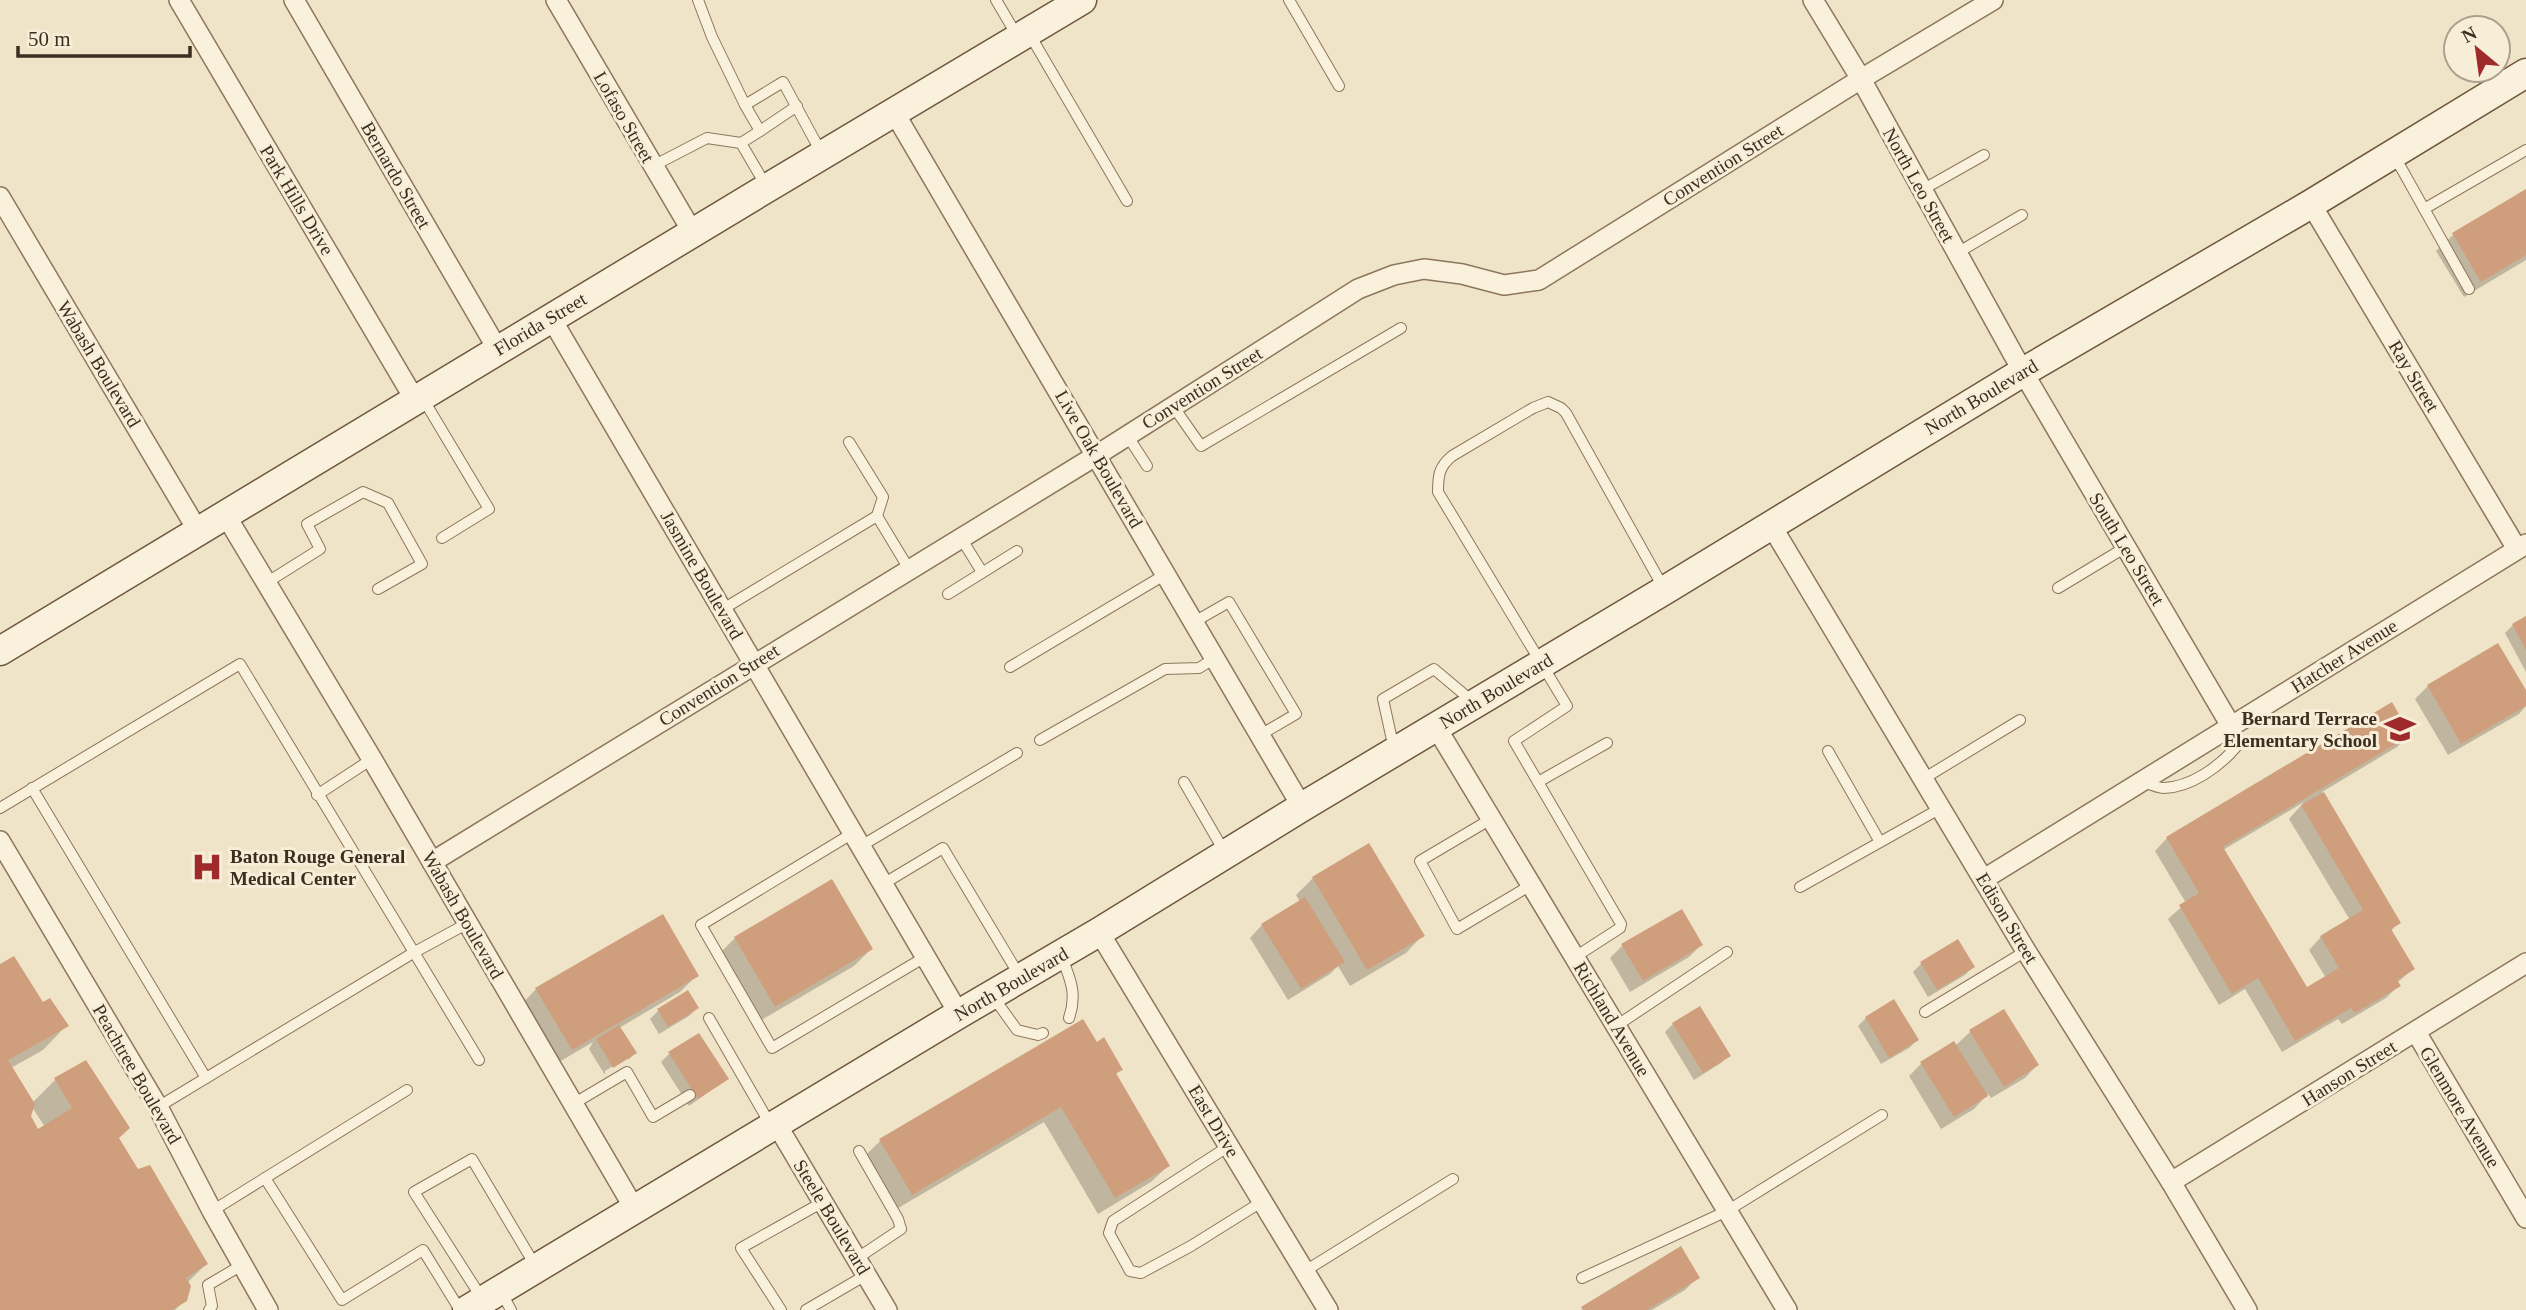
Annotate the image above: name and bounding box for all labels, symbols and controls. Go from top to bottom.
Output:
scale bar [18,14,189,58]
north arrow [2442,14,2512,84]
text: N [2458,22,2480,47]
text: 50 m [28,27,71,51]
street label: Lofaso Street [589,68,659,167]
street label: Bernardo Street [357,118,435,233]
street label: Convention Street [1659,119,1788,210]
street label: North Leo Street [1879,124,1959,247]
street label: Park Hills Drive [256,141,338,259]
street label: Florida Street [490,288,591,360]
street label: Wabash Boulevard [53,297,145,431]
street label: Ray Street [2384,336,2444,416]
street label: Convention Street [1138,342,1267,433]
street label: North Boulevard [1921,355,2042,439]
street label: Live Oak Boulevard [1051,387,1147,532]
street label: South Leo Street [2085,489,2169,610]
street label: Jasmine Boulevard [657,507,748,644]
street label: Hatcher Avenue [2287,615,2401,697]
street label: Convention Street [655,639,784,730]
street label: North Boulevard [1436,649,1557,733]
place label: Bernard Terrace Elementary School [2223,708,2377,751]
school or university icon: Bernard Terrace Elementary School [2383,712,2417,746]
place label: Baton Rouge General Medical Center [230,846,405,889]
street label: Wabash Boulevard [418,848,508,983]
hospital icon: Baton Rouge General Medical Center [190,850,224,884]
street label: Edison Street [1972,869,2043,968]
street label: North Boulevard [950,943,1072,1025]
street label: Richland Avenue [1570,958,1654,1080]
street label: Peachtree Boulevard [88,1000,186,1148]
street label: Hanson Street [2298,1035,2401,1110]
street label: Glenmore Avenue [2416,1043,2504,1171]
street label: East Drive [1184,1081,1244,1161]
street label: Steele Boulevard [789,1156,875,1279]

